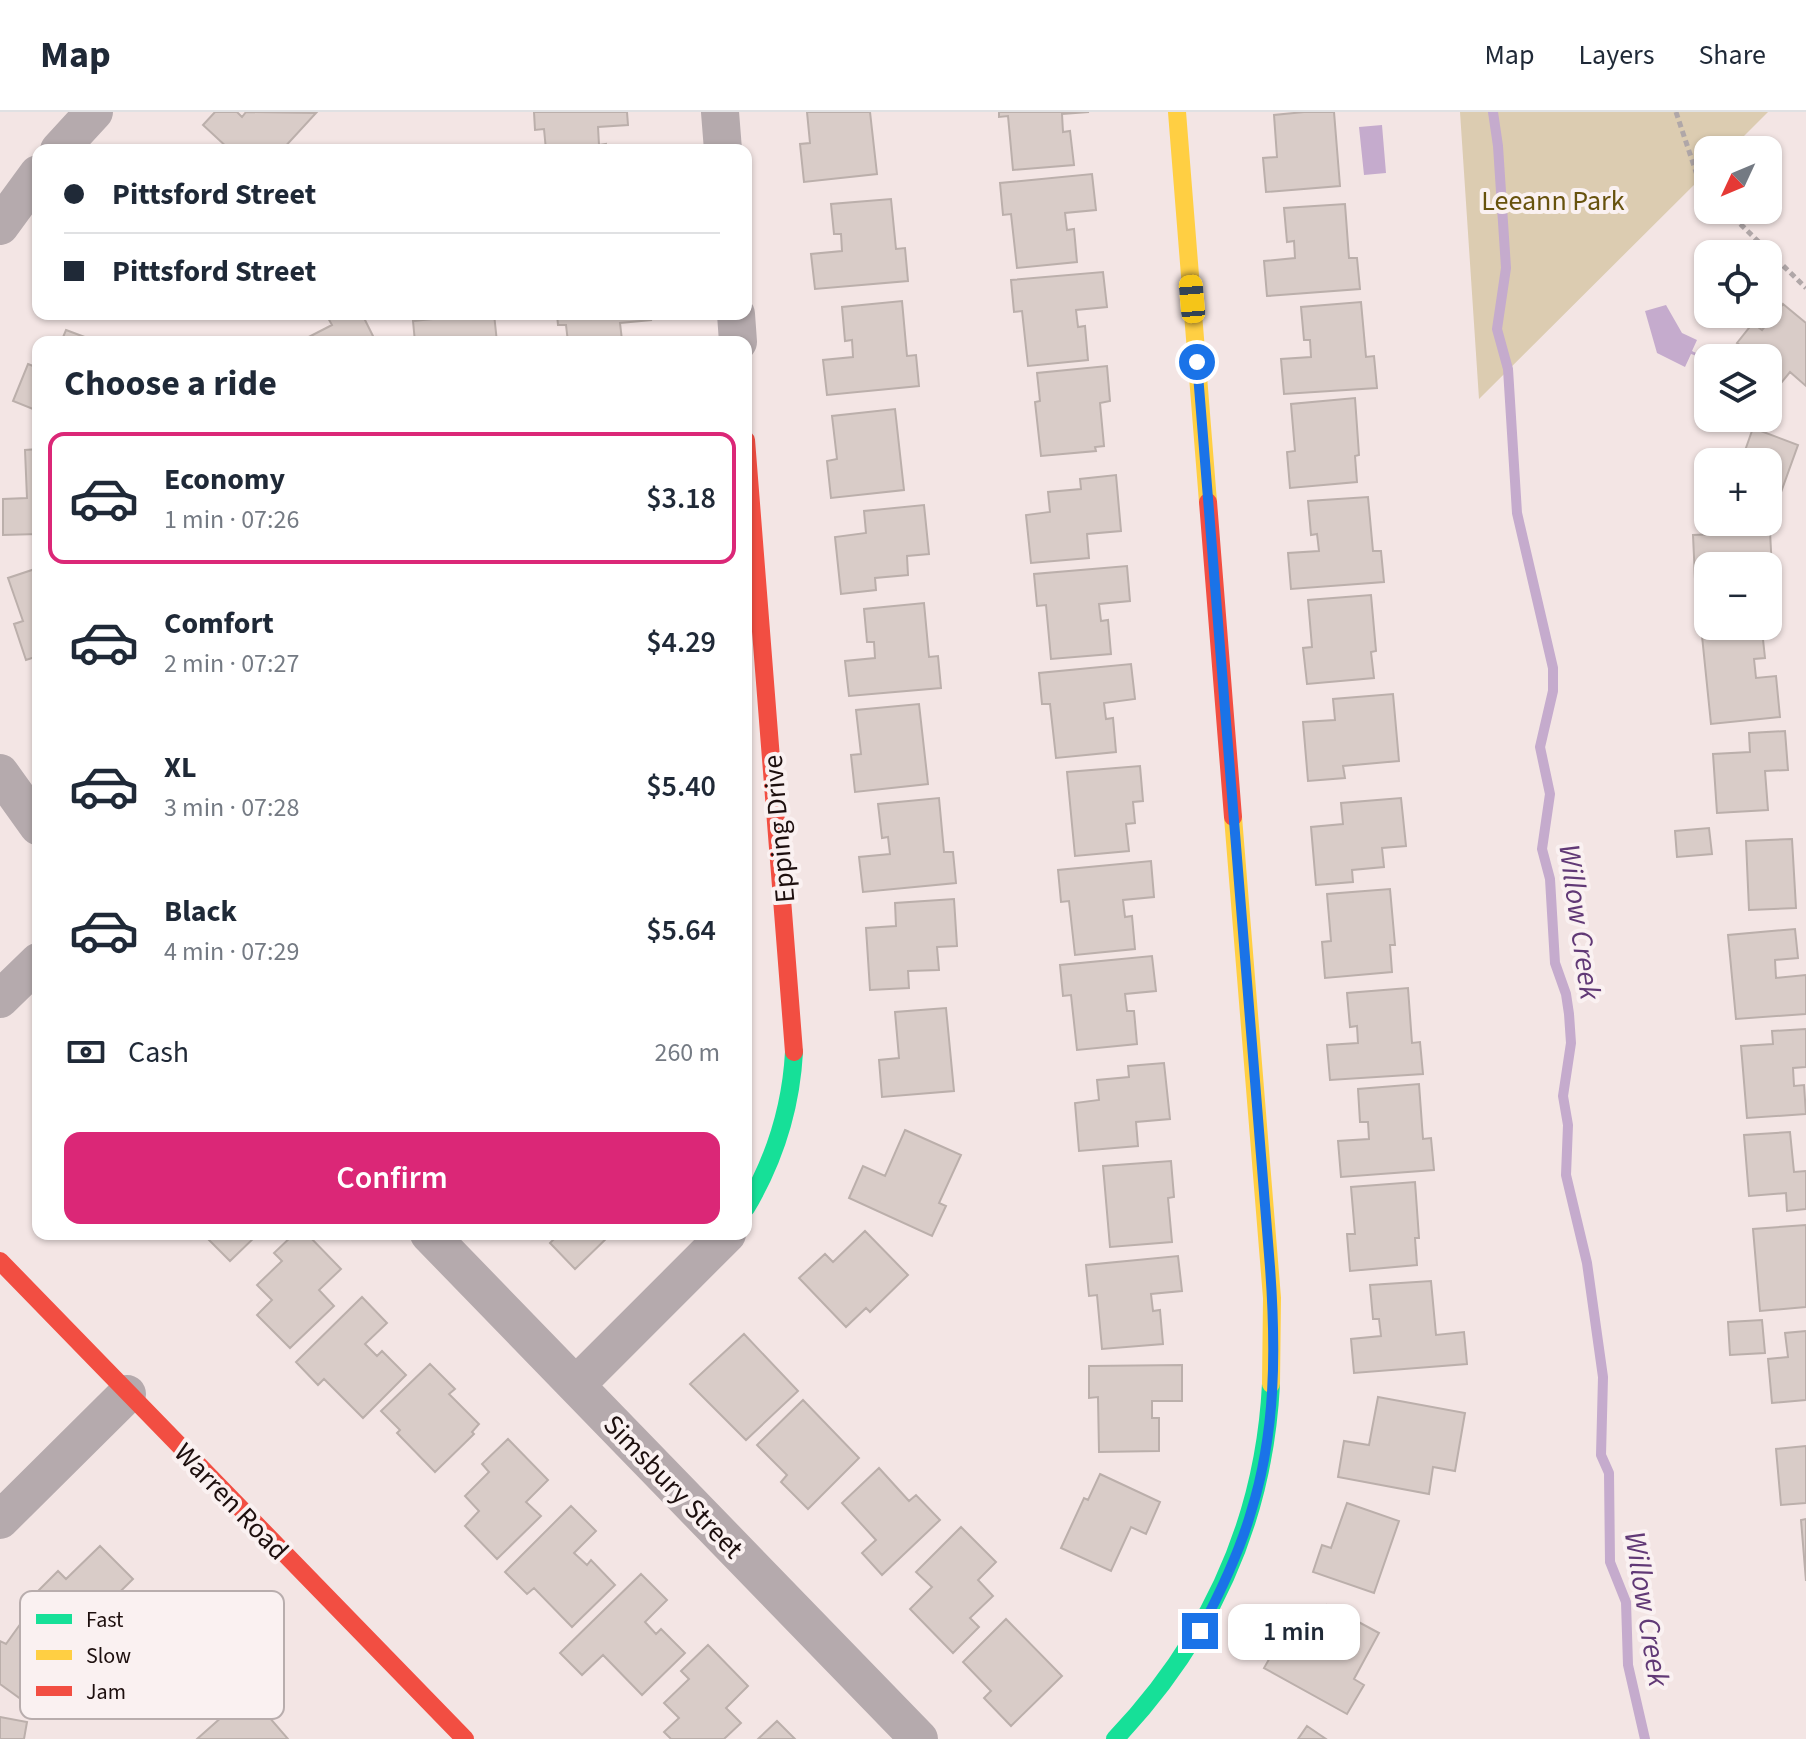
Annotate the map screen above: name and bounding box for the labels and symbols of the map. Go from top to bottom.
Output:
north arrow [1694,136,1782,224]
park label: Leeann Park [1481,181,1625,221]
car [1178,274,1206,324]
route start [1179,344,1215,380]
street label: Epping Drive [753,753,805,905]
water label: Willow Creek [1547,842,1612,1003]
street label: Simsbury Street [594,1406,753,1568]
street label: Warren Road [165,1434,298,1569]
water label: Willow Creek [1613,1528,1680,1690]
legend [20,1591,284,1719]
callout: 1 min [1228,1603,1360,1659]
text: Fast [86,1604,124,1636]
route end [1182,1613,1218,1649]
text: Slow [86,1640,131,1672]
text: Jam [86,1676,126,1708]

